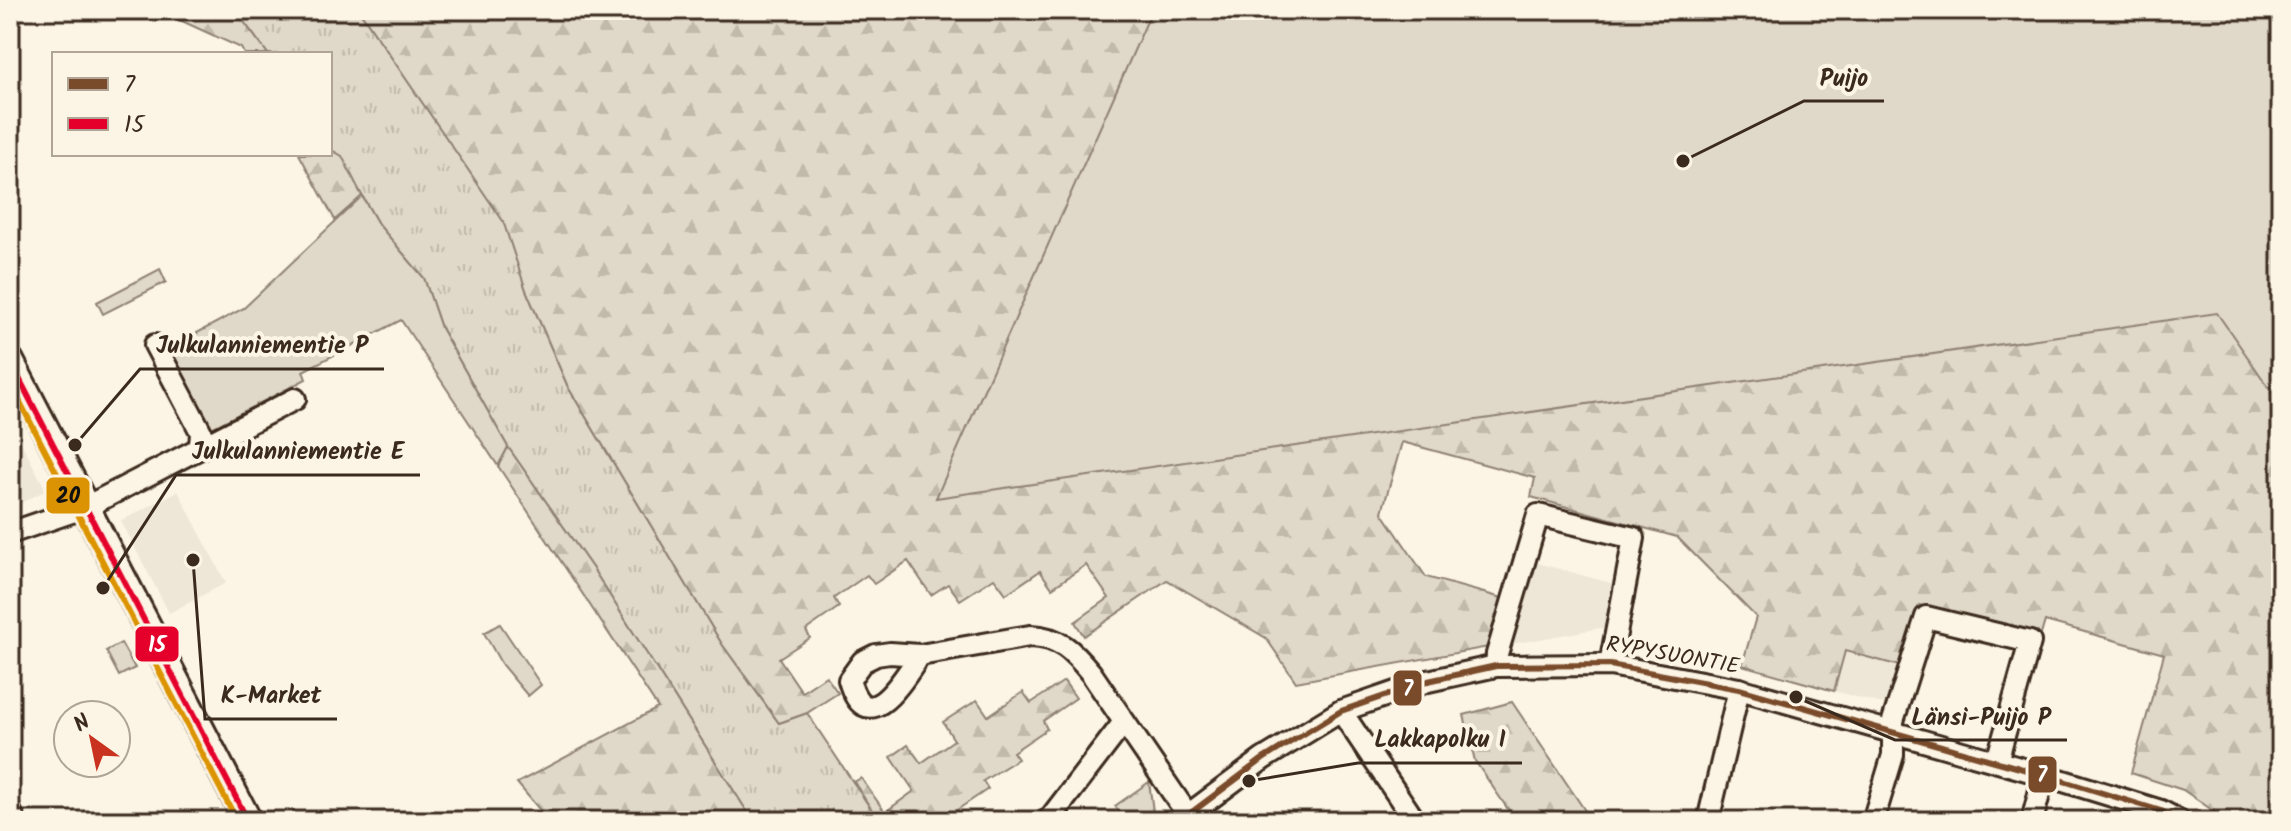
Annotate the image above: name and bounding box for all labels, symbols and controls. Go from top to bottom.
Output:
legend [52,52,332,156]
callout: Puijo [1804,53,1884,101]
text: Puijo [1820,60,1868,99]
text: 7 [124,66,136,105]
text: 15 [124,106,147,145]
callout: Julkulanniementie P [140,321,384,369]
text: Julkulanniementie P [156,327,369,366]
callout: Julkulanniementie E [176,427,420,475]
text: Julkulanniementie E [192,433,406,472]
line badge: 20 [45,476,91,515]
text: 20 [56,480,81,515]
line badge: 15 [134,625,180,663]
street label: RYPYSUONTIE [1603,628,1743,686]
text: 15 [148,629,168,664]
line badge: 7 [1392,669,1423,707]
callout: K-Market [205,671,337,719]
text: 7 [1403,673,1414,708]
text: K-Market [221,677,322,716]
callout: Länsi-Puijo P [1895,692,2067,740]
north arrow [52,699,132,779]
text: Länsi-Puijo P [1911,699,2052,738]
text: N [67,706,98,743]
callout: Lakkapolku I [1358,715,1522,763]
text: Lakkapolku I [1374,721,1506,760]
line badge: 7 [2027,755,2058,794]
text: 7 [2037,759,2048,794]

